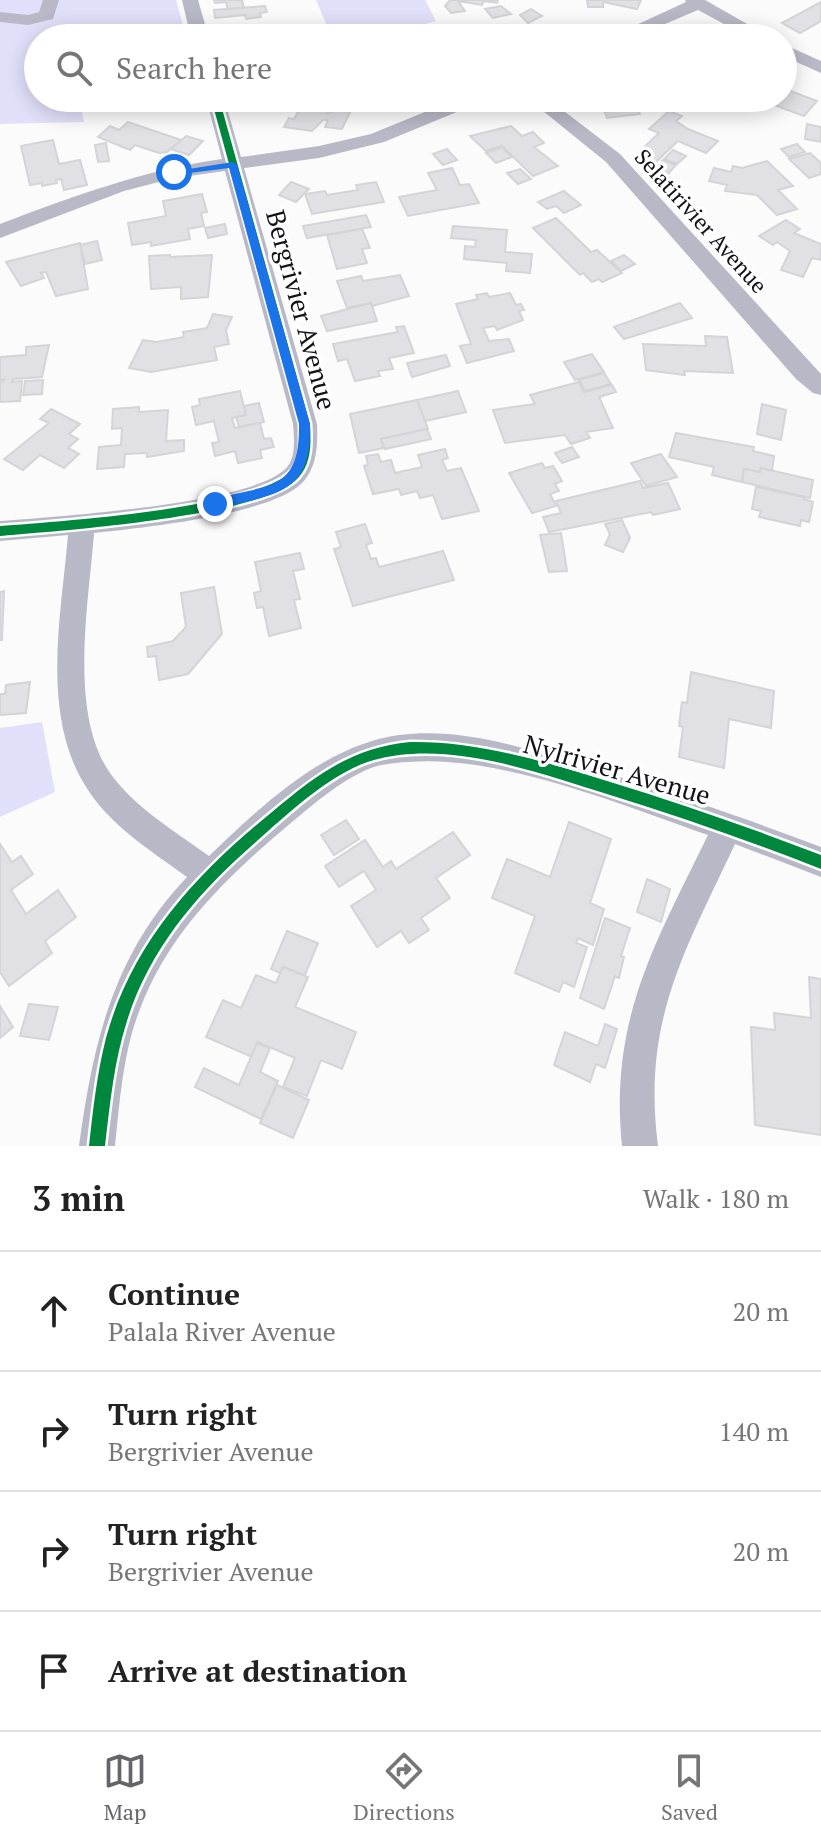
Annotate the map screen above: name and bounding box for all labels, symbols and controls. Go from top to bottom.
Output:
search box [24,24,797,112]
icon: search [52,46,96,90]
text: Search here [116,48,272,88]
street label: Selatirivier Avenue [629,142,774,299]
route start [156,154,192,190]
street label: Bergrivier Avenue [259,206,345,413]
route end [197,486,233,522]
street label: Nylrivier Avenue [520,726,715,812]
text: 3 min [32,1176,125,1221]
text: Walk · 180 m [643,1181,789,1215]
text: Continue [108,1274,240,1314]
icon: ahead [32,1289,76,1333]
text: 20 m [733,1294,789,1328]
text: Palala River Avenue [108,1314,336,1348]
text: Turn right [108,1394,257,1434]
icon: right [32,1409,76,1453]
text: 140 m [719,1414,789,1448]
text: Bergrivier Avenue [108,1434,314,1468]
text: Turn right [108,1514,257,1554]
icon: right [32,1529,76,1573]
text: 20 m [733,1534,789,1568]
text: Bergrivier Avenue [108,1554,314,1588]
icon: arrive [32,1649,76,1693]
text: Arrive at destination [108,1651,407,1691]
tab: Map [103,1749,147,1826]
tab: Directions [353,1749,455,1826]
tab: Saved [661,1749,718,1826]

